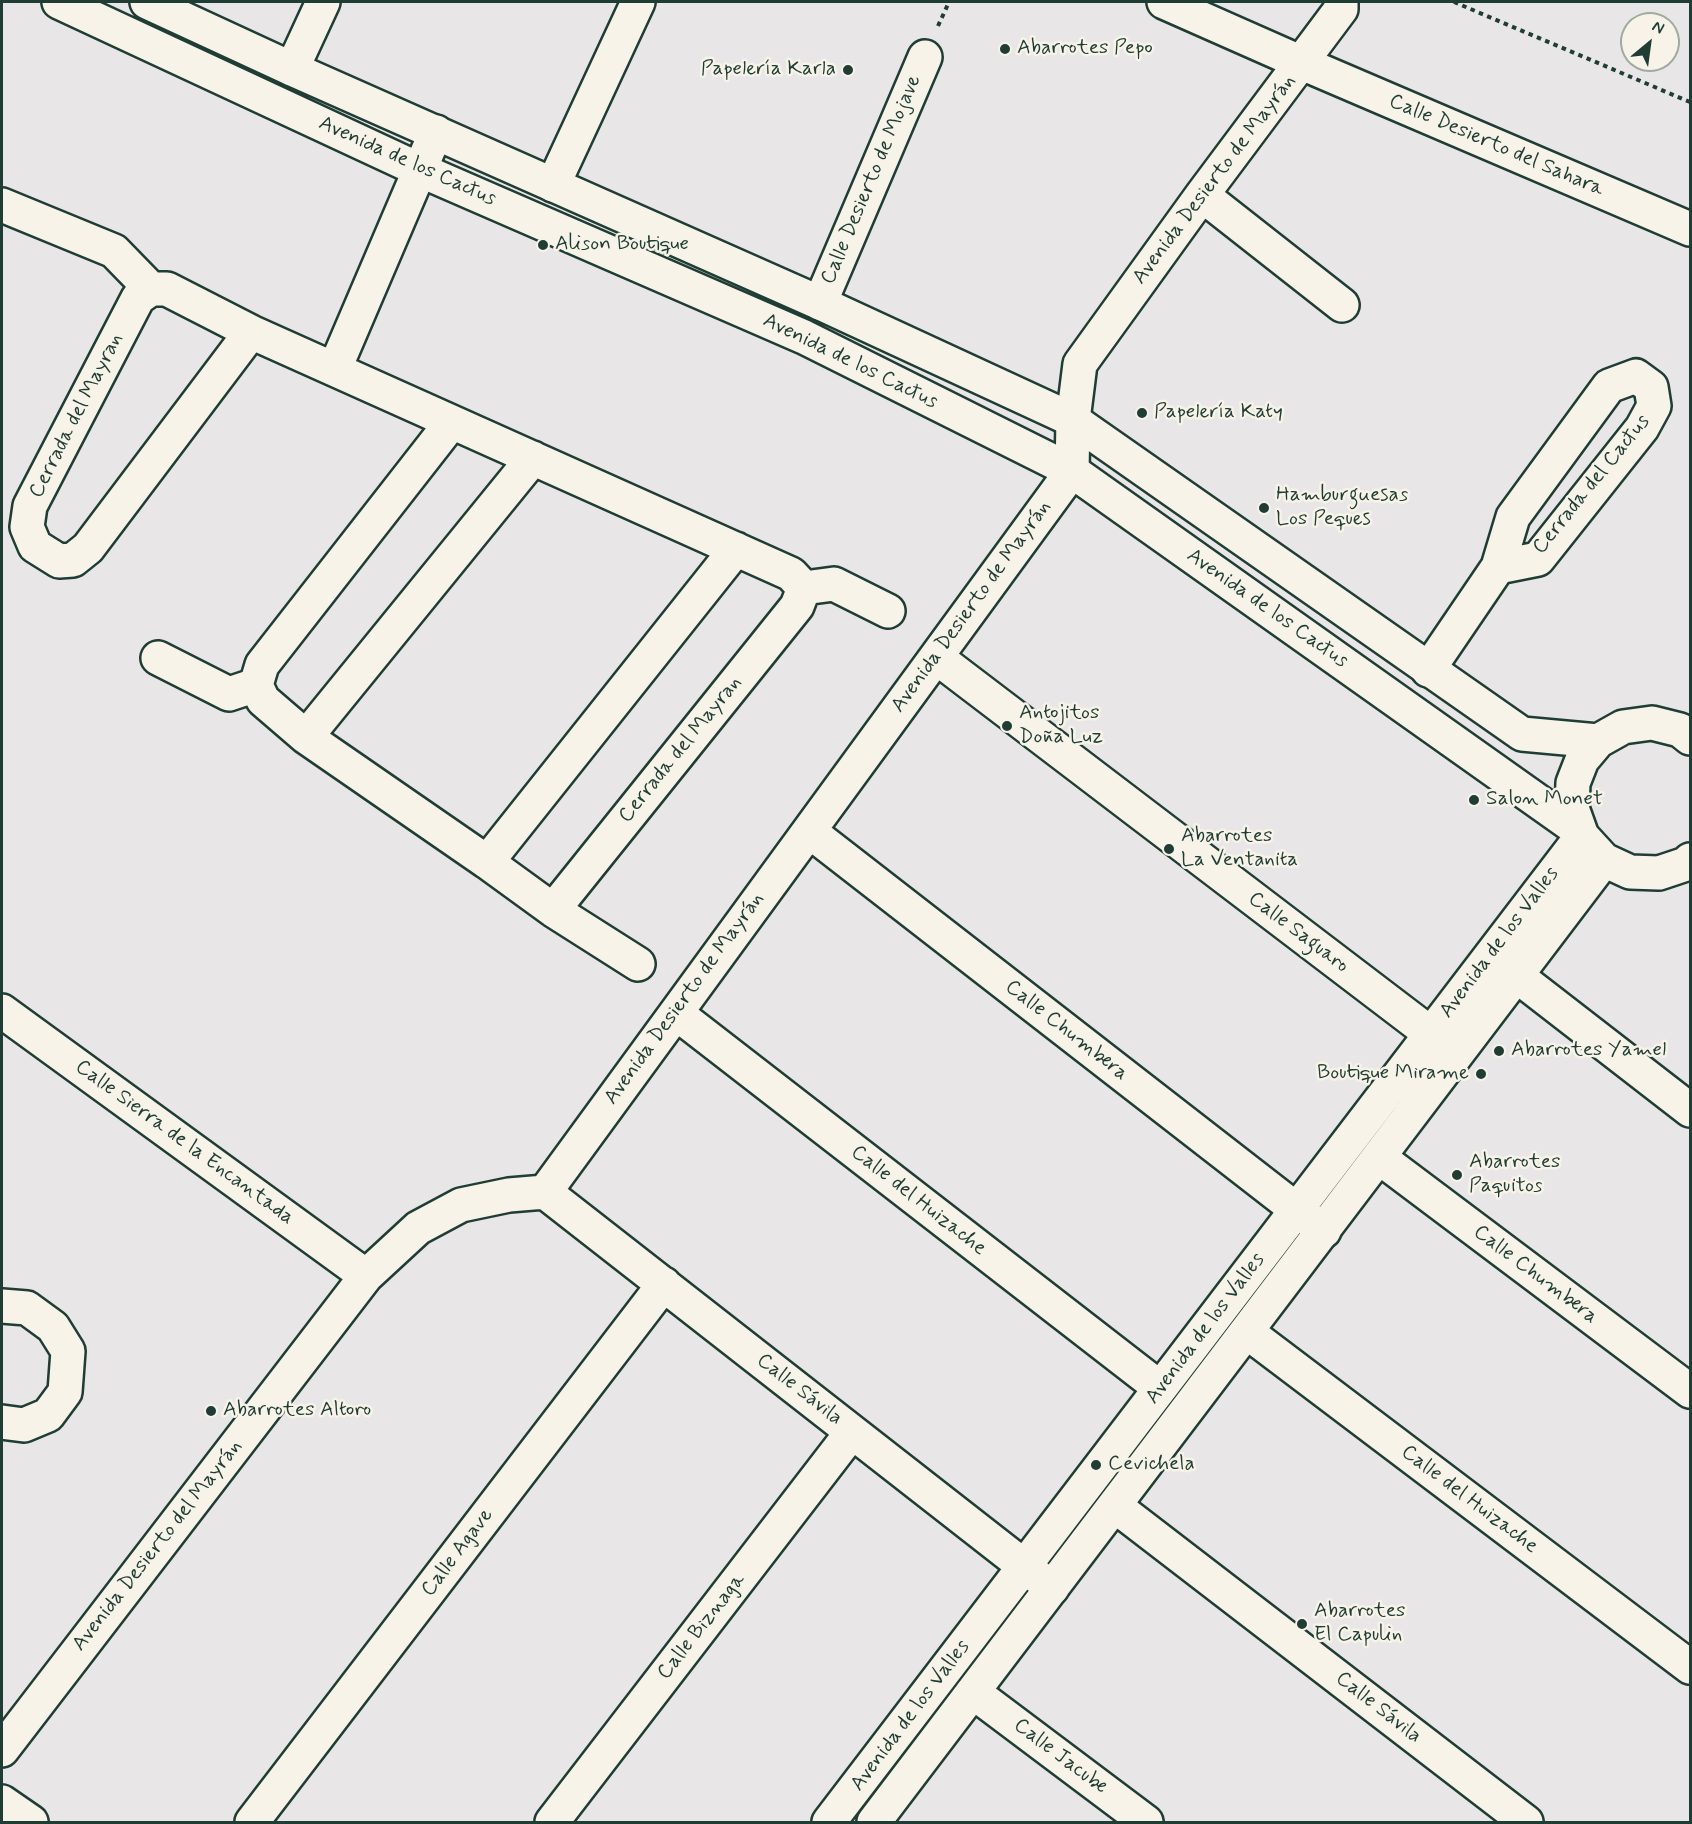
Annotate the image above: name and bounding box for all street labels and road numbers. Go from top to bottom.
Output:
street label: Avenida Desierto de Mayrán [1128,70,1302,290]
street label: Calle Desierto de Mojave [816,71,928,289]
street label: Calle Desierto del Sahara [1385,89,1607,203]
street label: Avenida de los Cactus [314,112,500,212]
street label: Avenida de los Cactus [758,309,942,415]
street label: Cerrada del Mayran [24,329,130,503]
street label: Cerrada del Cactus [1528,410,1656,560]
street label: Avenida Desierto de Mayrán [887,496,1057,718]
street label: Avenida de los Cactus [1181,544,1353,674]
street label: Cerrada del Mayran [614,671,748,829]
street label: Avenida de los Valles [1435,862,1565,1024]
street label: Calle Saguaro [1243,887,1353,979]
street label: Avenida Desierto de Mayrán [600,888,770,1110]
street label: Calle Chumbera [999,975,1133,1087]
street label: Calle Sierra de la Encantada [70,1055,298,1231]
street label: Calle del Huizache [845,1140,991,1262]
street label: Calle Chumbera [1468,1220,1602,1330]
street label: Avenida de los Valles [1141,1248,1271,1410]
street label: Calle Sávila [751,1349,847,1431]
street label: Avenida Desierto del Mayrán [68,1435,248,1657]
street label: Calle del Huizache [1395,1440,1543,1560]
street label: Calle Agave [417,1504,499,1602]
street label: Calle Biznaga [653,1569,751,1685]
street label: Avenida de los Valles [846,1635,976,1797]
street label: Calle Sávila [1330,1667,1426,1749]
street label: Calle Jacube [1008,1714,1112,1800]

